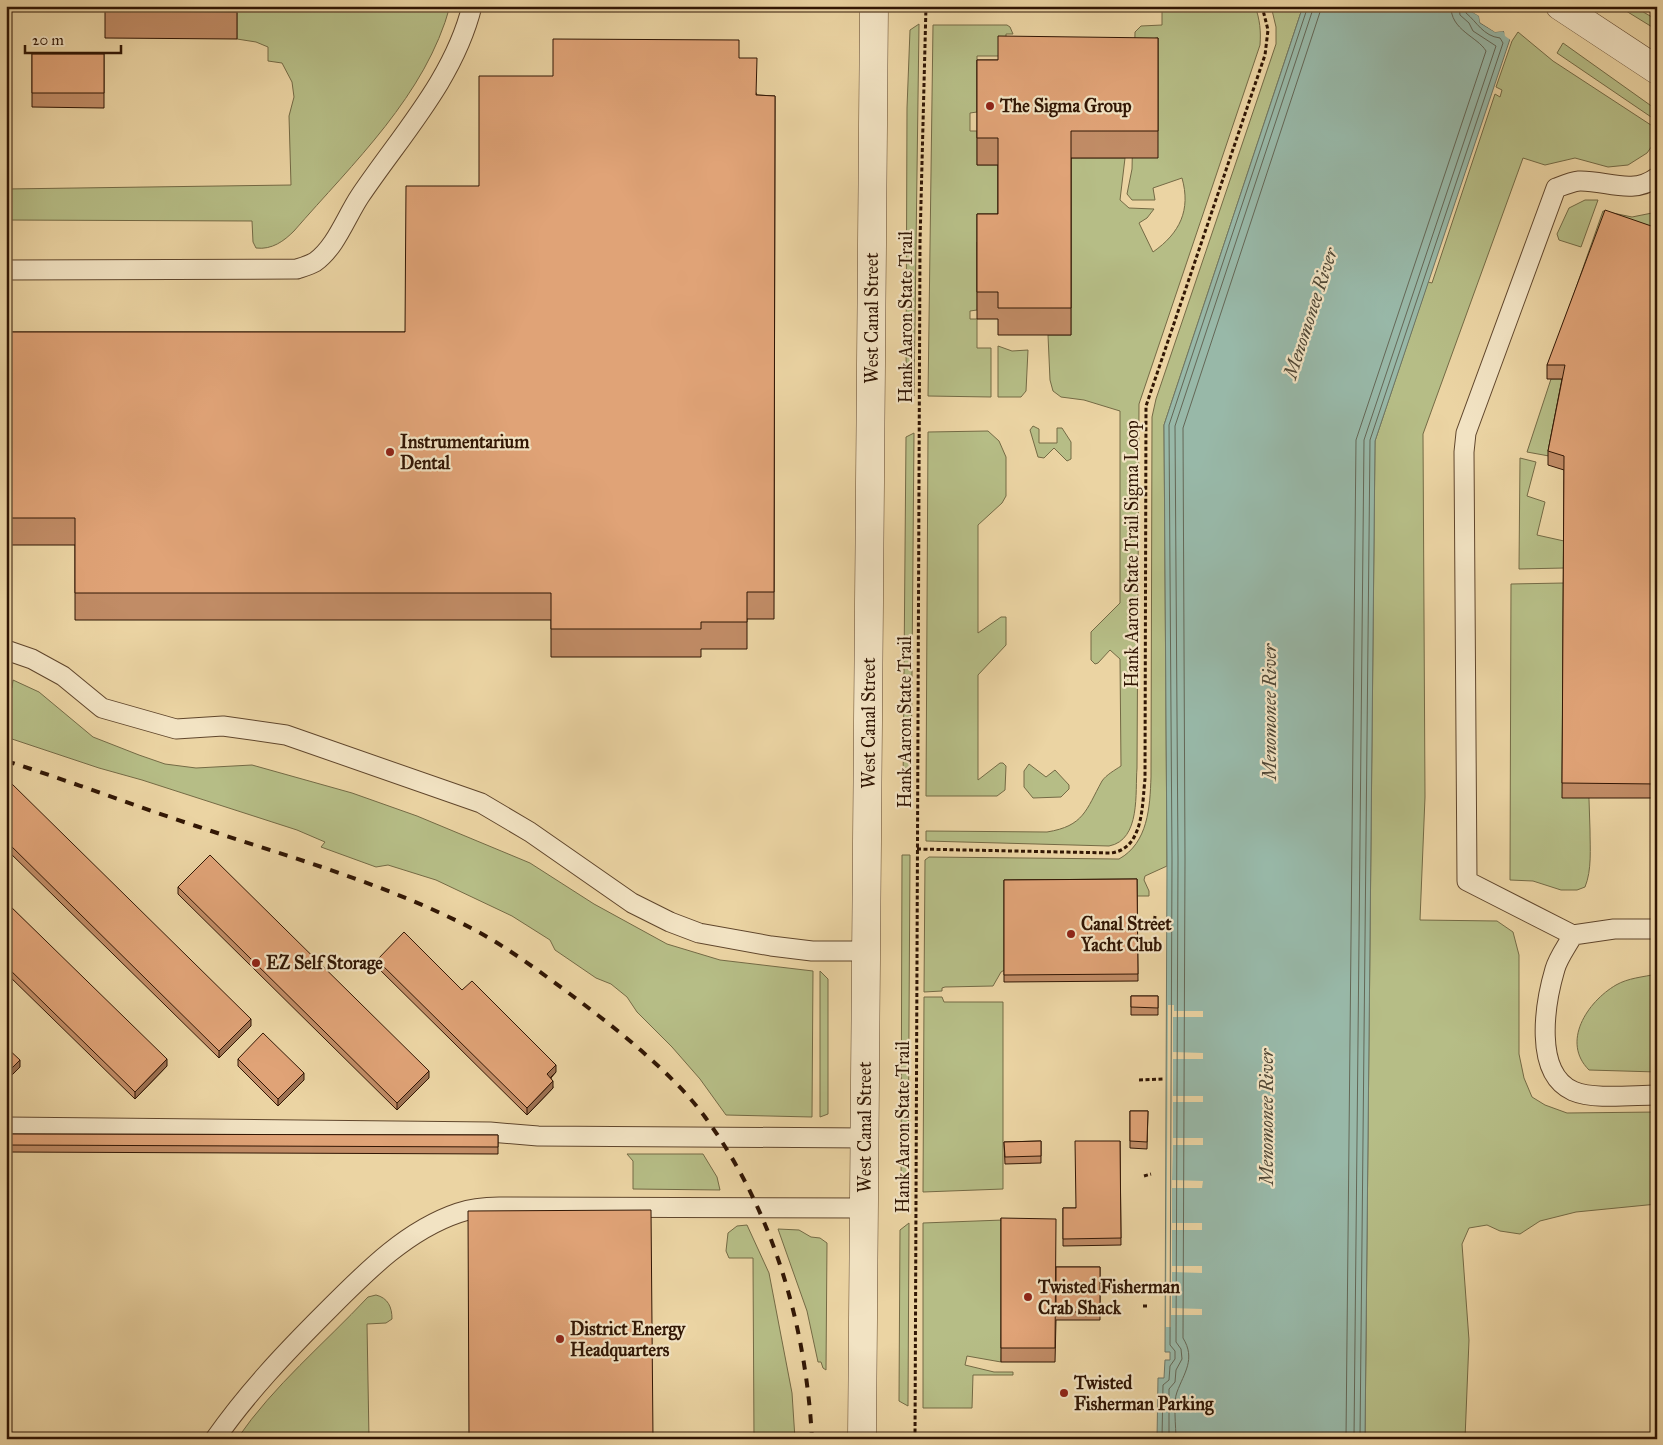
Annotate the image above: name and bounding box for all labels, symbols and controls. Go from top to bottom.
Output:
scale bar [25,22,121,54]
text: 20 m [32,31,64,49]
place label: The Sigma Group [999,95,1132,118]
marker: The Sigma Group [984,100,996,112]
street label: Hank Aaron State Trail [895,231,917,403]
water label: Menomonee River [1278,244,1343,383]
street label: West Canal Street [861,252,883,384]
street label: Hank Aaron State Trail Sigma Loop [1121,420,1144,688]
place label: Instrumentarium Dental [400,431,530,474]
marker: Instrumentarium Dental [384,446,396,458]
street label: Hank Aaron State Trail [894,636,916,808]
water label: Menomonee River [1258,643,1281,782]
street label: West Canal Street [858,657,880,789]
place label: Canal Street Yacht Club [1080,913,1172,956]
marker: Canal Street Yacht Club [1065,928,1077,940]
place label: EZ Self Storage [266,952,383,975]
marker: EZ Self Storage [250,957,262,969]
street label: Hank Aaron State Trail [892,1041,914,1213]
water label: Menomonee River [1255,1048,1278,1187]
street label: West Canal Street [854,1061,876,1193]
place label: Twisted Fisherman Crab Shack [1037,1276,1180,1319]
marker: Twisted Fisherman Crab Shack [1022,1291,1034,1303]
place label: District Energy Headquarters [570,1318,687,1362]
marker: District Energy Headquarters [554,1333,566,1345]
place label: Twisted Fisherman Parking [1073,1372,1214,1416]
marker: Twisted Fisherman Parking [1058,1387,1070,1399]

